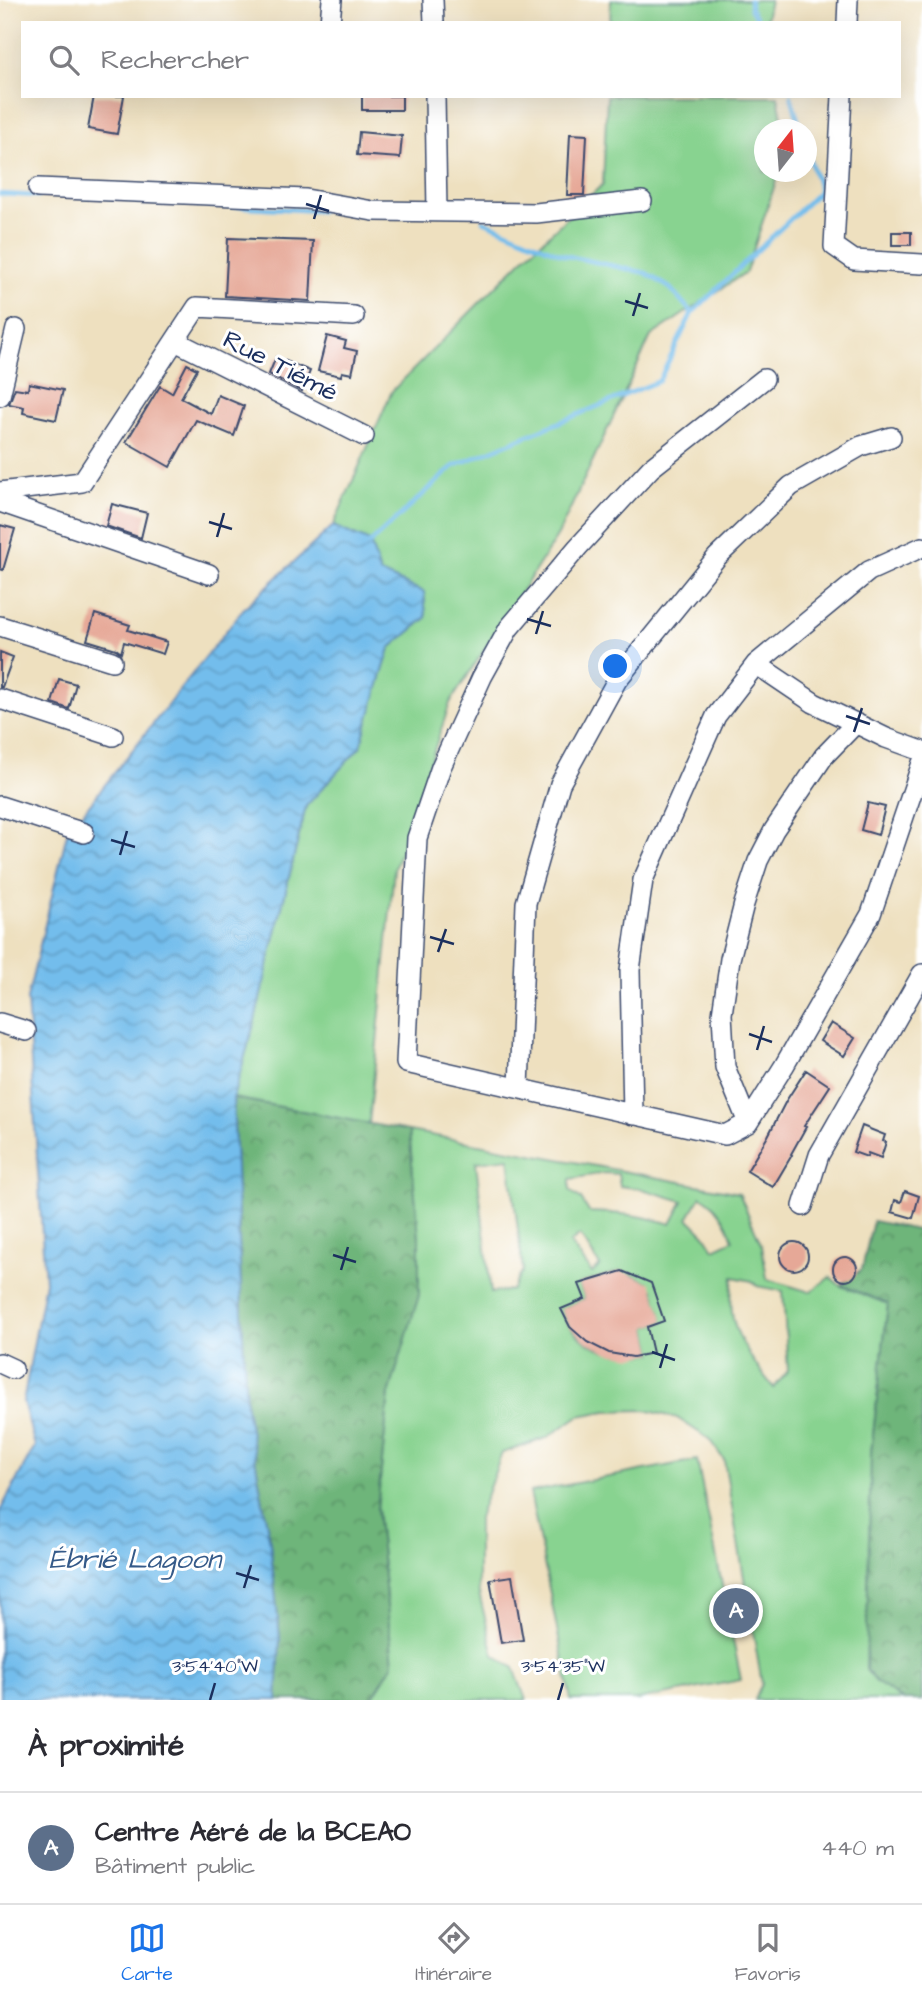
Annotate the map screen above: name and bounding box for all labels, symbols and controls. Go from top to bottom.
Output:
search box [21,21,901,98]
icon: search [45,41,83,79]
text: Rechercher [101,42,249,78]
north arrow [754,119,817,182]
street label: Rue Tiémé [217,322,344,410]
your location [598,649,632,683]
water label: Ébrié Lagoon [49,1540,223,1580]
pin: A [713,1585,759,1637]
text: 3°54'40"W [172,1654,258,1679]
text: 3°54'35"W [521,1654,605,1679]
text: À proximité [28,1725,184,1767]
text: Centre Aéré de la BCEAO [95,1814,411,1850]
text: A [44,1832,58,1864]
text: 440 m [821,1832,894,1864]
text: Bâtiment public [95,1850,255,1882]
tab: Carte [121,1919,173,1988]
tab: Itinéraire [415,1919,492,1988]
tab: Favoris [735,1919,801,1988]

